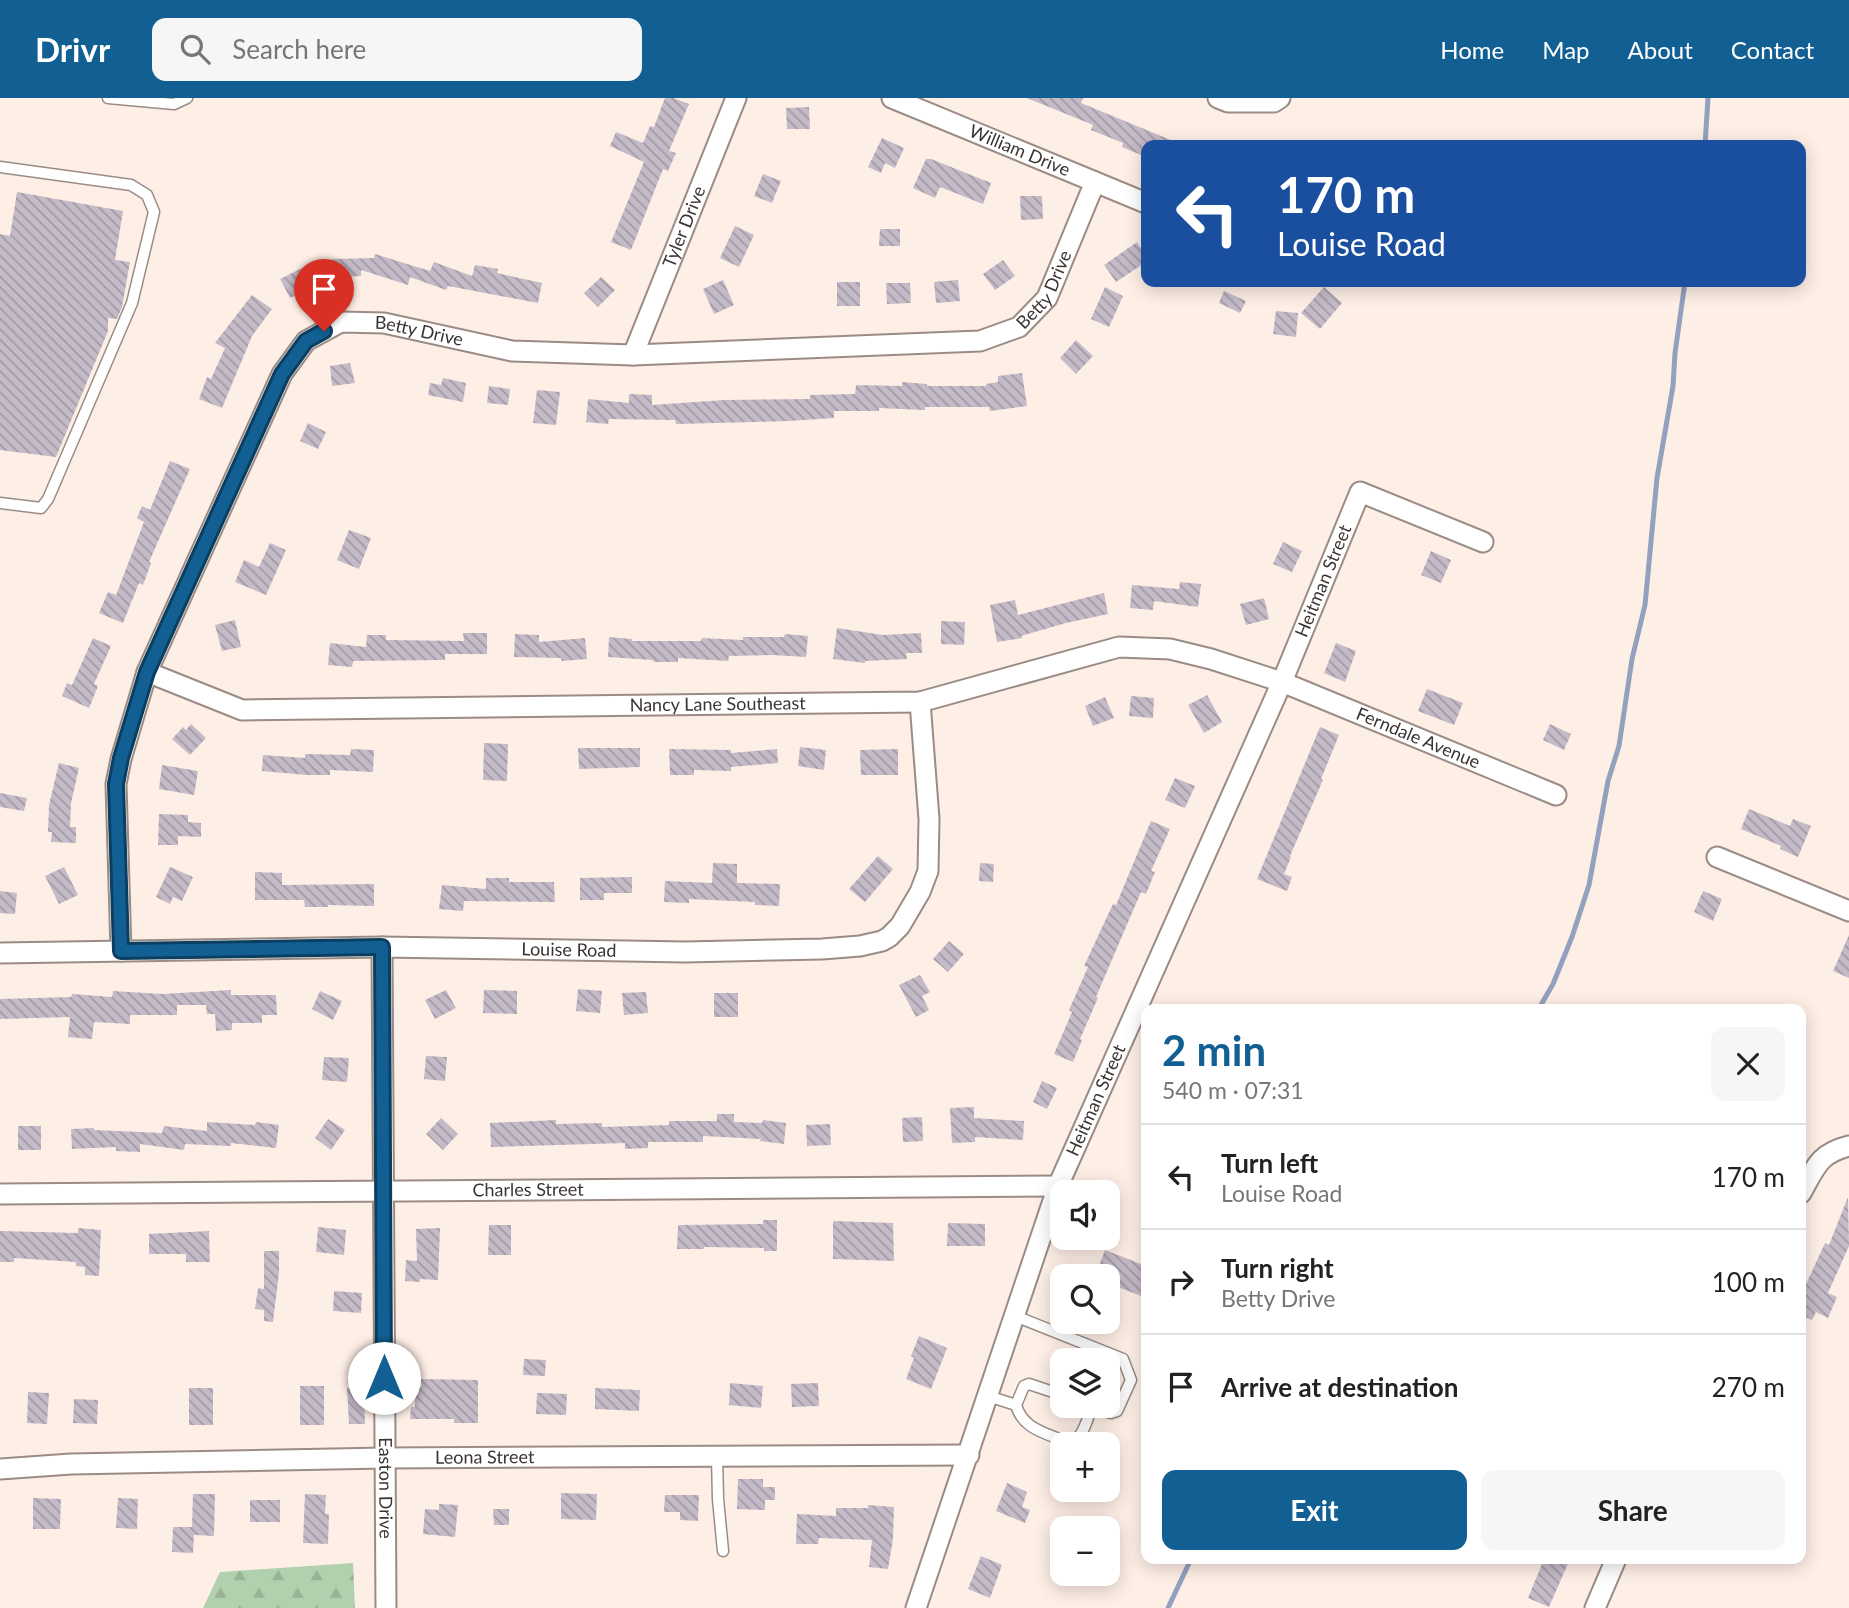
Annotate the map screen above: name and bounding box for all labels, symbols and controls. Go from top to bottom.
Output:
search box [152,18,642,81]
text: Drivr [35,29,110,69]
icon: search [176,30,214,68]
text: Search here [232,33,366,65]
text: Home [1440,35,1504,64]
text: Map [1542,35,1590,64]
text: About [1628,35,1693,64]
text: Contact [1731,35,1814,64]
street label: William Drive [966,119,1074,180]
text: 170 m [1277,165,1415,223]
icon: left [1162,168,1253,259]
street label: Tyler Drive [657,183,710,270]
text: Louise Road [1277,224,1446,263]
street label: Betty Drive [1011,247,1076,333]
pin [294,259,354,331]
icon: arrive [305,270,343,308]
street label: Betty Drive [375,311,465,350]
street label: Heitman Street [1290,521,1356,640]
street label: Nancy Lane Southeast [629,691,806,715]
street label: Ferndale Avenue [1353,702,1484,773]
street label: Louise Road [521,937,617,961]
text: 2 min [1162,1025,1266,1075]
button: close [1711,1027,1785,1101]
street label: Heitman Street [1061,1040,1130,1159]
text: 540 m · 07:31 [1162,1076,1304,1104]
text: Turn left [1221,1147,1318,1179]
icon: left [1162,1158,1200,1196]
text: 170 m [1712,1161,1785,1193]
street label: Charles Street [472,1178,584,1200]
text: Louise Road [1221,1179,1342,1207]
map controls [1050,1180,1120,1586]
button: sound [1050,1180,1120,1250]
text: Turn right [1221,1252,1334,1284]
icon: right [1162,1263,1200,1301]
button: search [1050,1264,1120,1334]
text: 100 m [1712,1266,1785,1298]
text: Betty Drive [1221,1284,1335,1312]
position arrow [347,1341,421,1415]
button: layers [1050,1348,1120,1418]
icon: arrive [1162,1368,1200,1406]
text: Arrive at destination [1221,1371,1458,1403]
text: 270 m [1712,1371,1785,1403]
button: + [1050,1432,1120,1502]
street label: Easton Drive [375,1437,398,1539]
street label: Leona Street [435,1445,535,1468]
button: Exit [1162,1470,1467,1550]
button: Share [1481,1470,1785,1550]
button: − [1050,1516,1120,1586]

